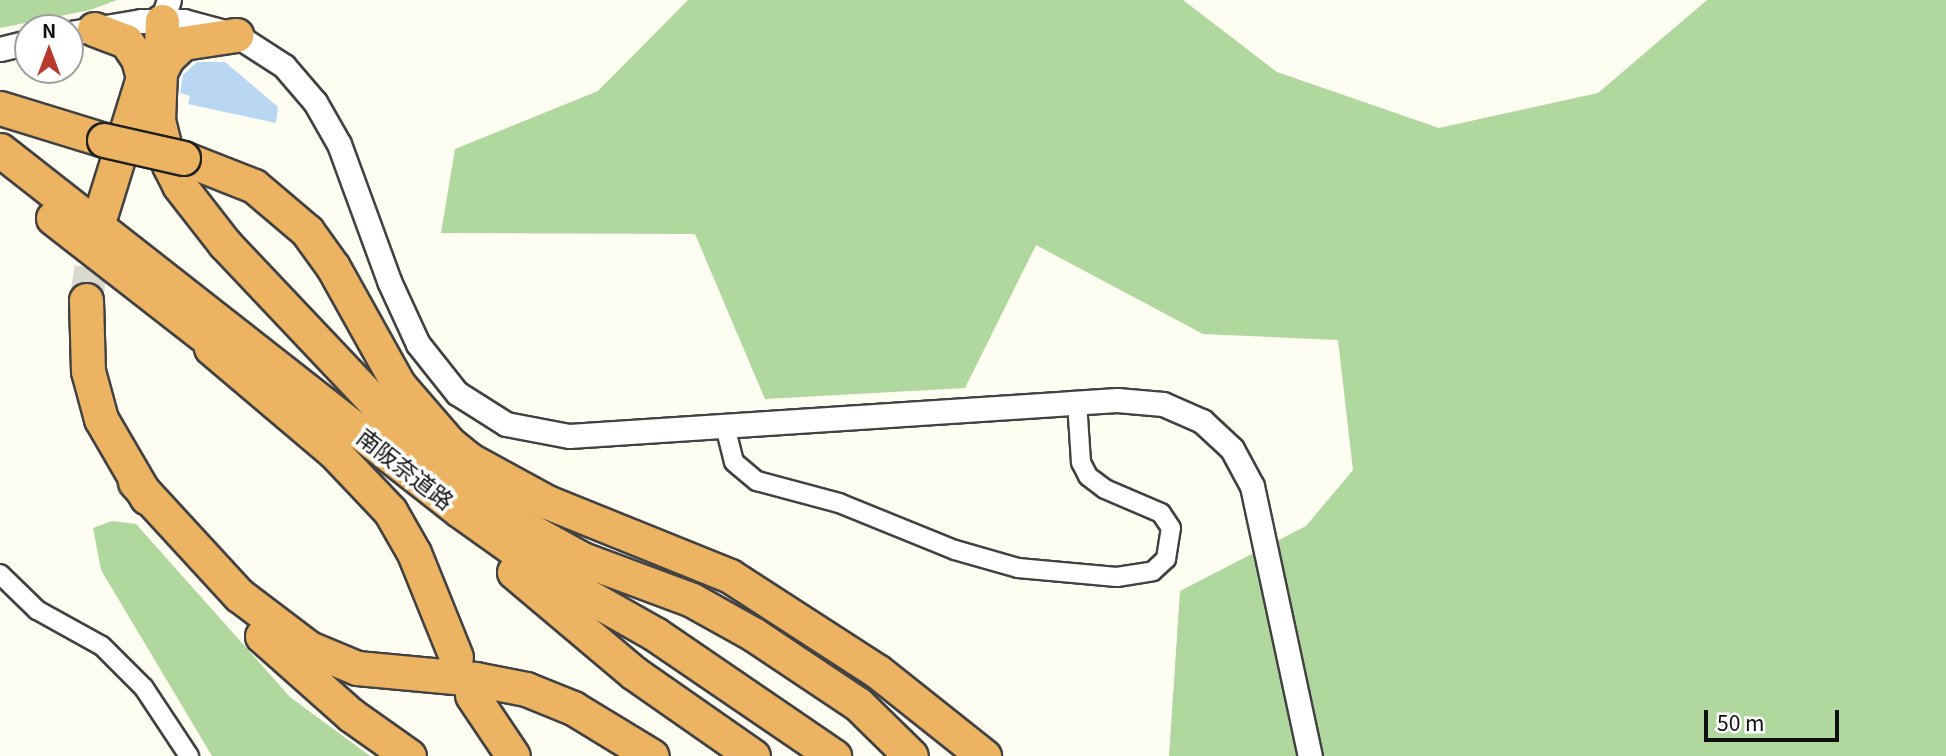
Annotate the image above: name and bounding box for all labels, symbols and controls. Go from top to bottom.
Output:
north arrow [14,14,84,84]
text: N [42,16,56,43]
street label: 南阪奈道路 [352,422,460,514]
scale bar [1708,696,1843,740]
text: 50 m [1717,707,1764,737]

